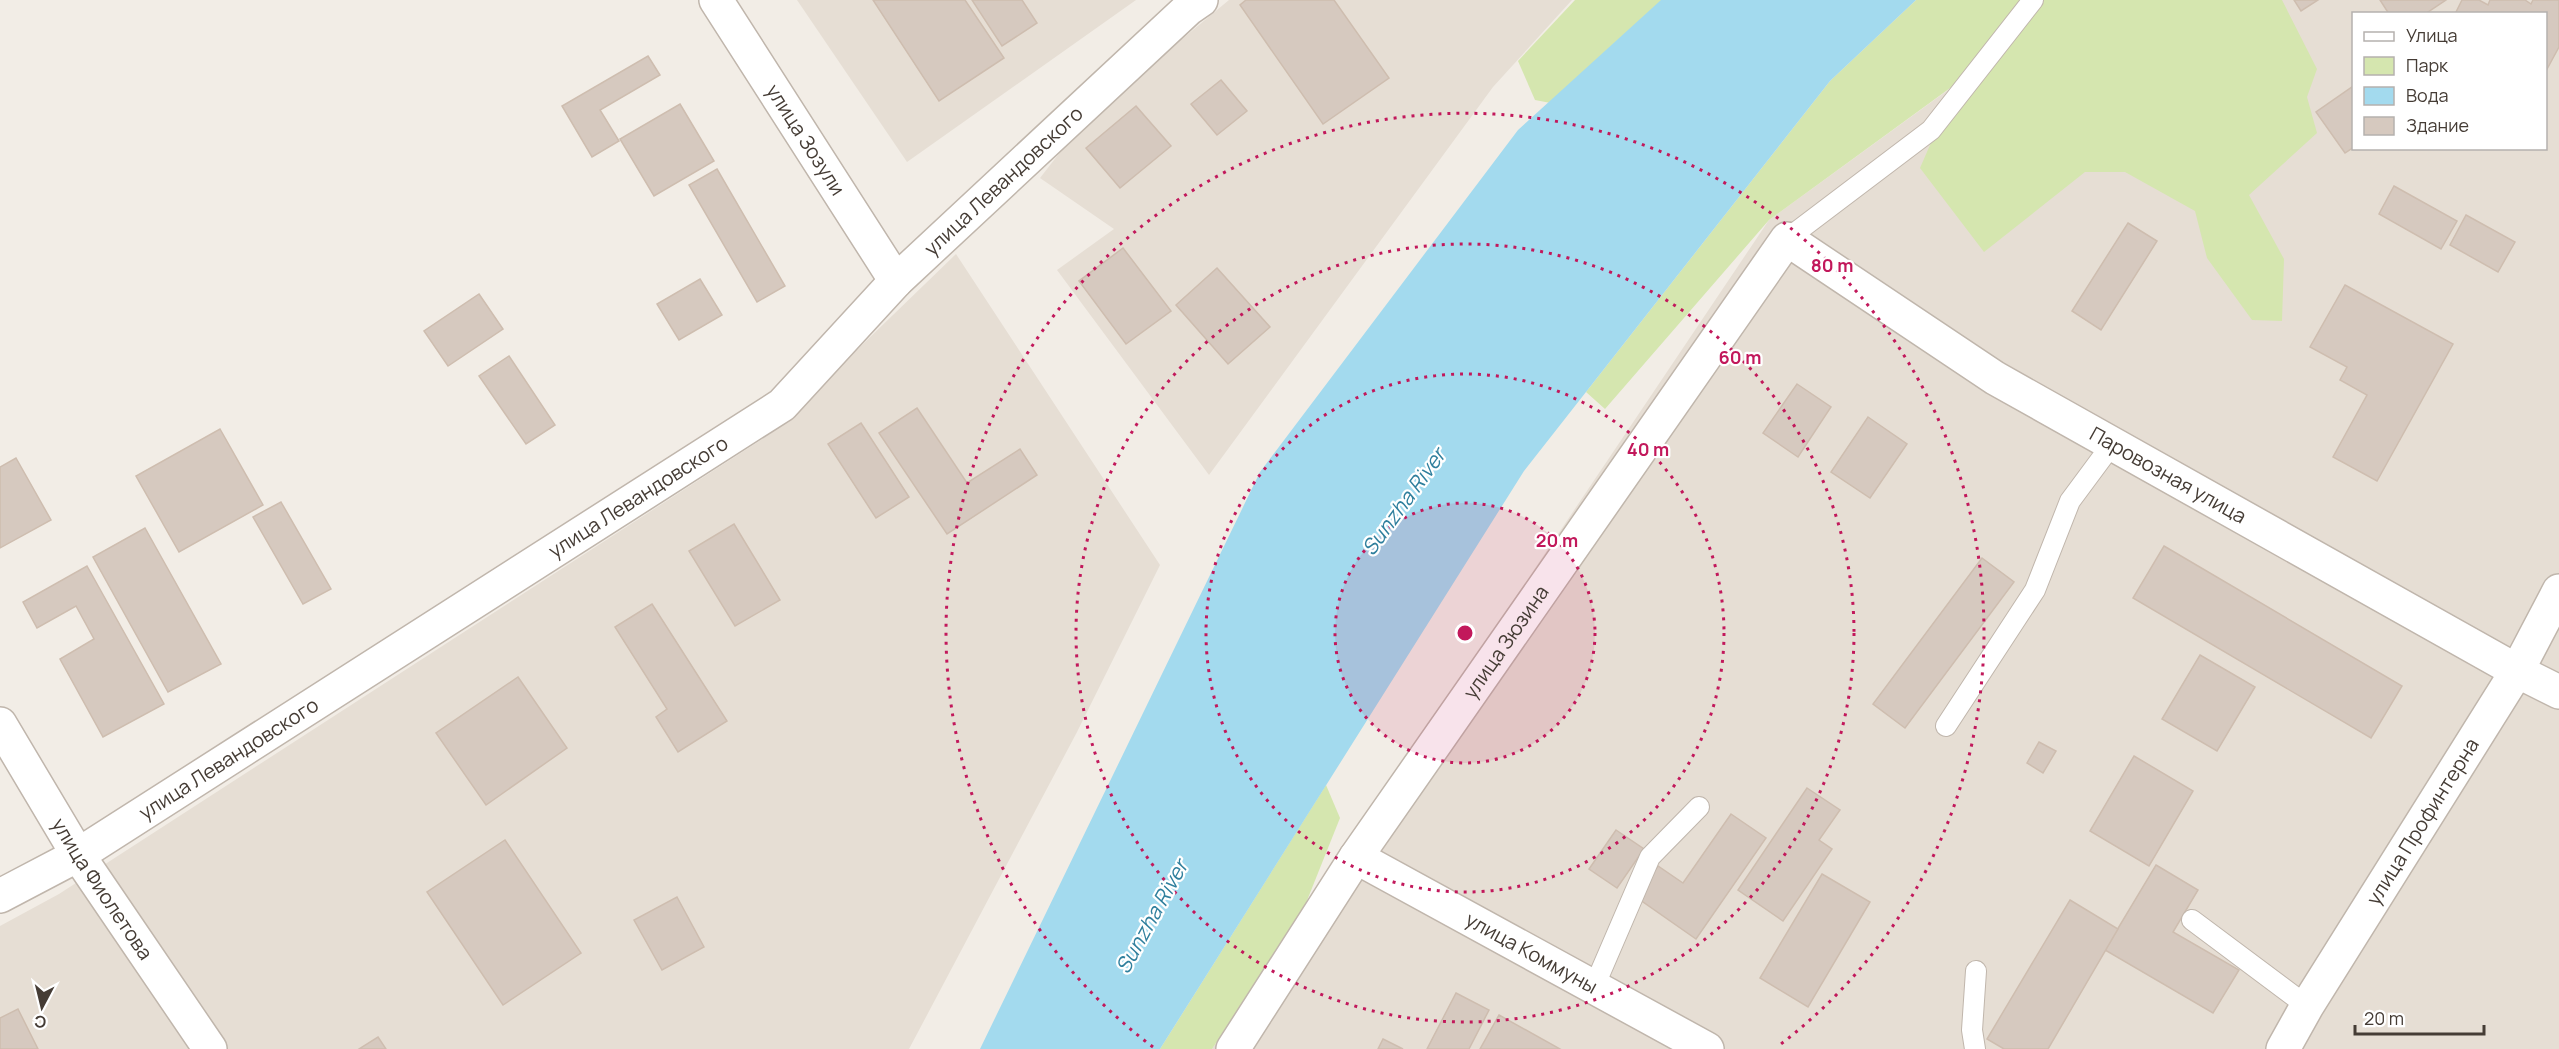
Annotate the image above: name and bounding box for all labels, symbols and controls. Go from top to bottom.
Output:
legend [2352,12,2547,150]
text: Улица [2406,23,2458,47]
text: Парк [2406,53,2449,77]
street label: улица Зозули [760,79,852,200]
text: Вода [2406,83,2448,107]
street label: улица Левандовского [918,100,1089,261]
text: Здание [2406,113,2469,137]
text: 80 m [1811,253,1853,277]
text: 60 m [1719,345,1761,369]
street label: Паровозная улица [2085,420,2251,529]
street label: улица Левандовского [543,429,733,564]
text: 40 m [1627,437,1669,461]
water label: Sunzha River [1355,440,1453,560]
text: 20 m [1536,528,1578,552]
street label: улица Зюзина [1456,580,1554,704]
centre of rings [1455,623,1475,643]
street label: улица Левандовского [134,691,324,826]
street label: улица Профинтерна [2360,733,2485,910]
street label: улица Фиолетова [46,813,159,965]
water label: Sunzha River [1108,853,1195,978]
street label: улица Коммуны [1461,905,1603,1000]
north arrow [12,977,72,1037]
scale bar [2355,998,2484,1036]
text: 20 m [2364,1006,2404,1030]
text: С [33,1010,47,1034]

